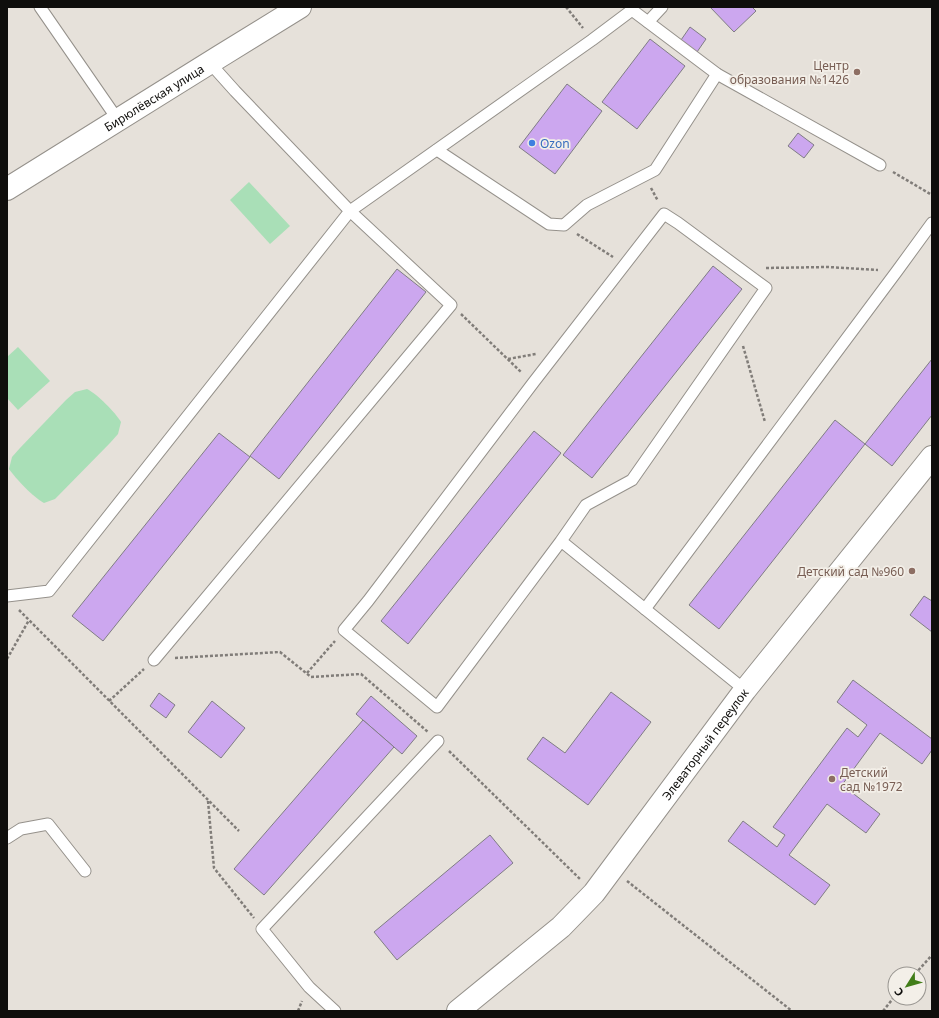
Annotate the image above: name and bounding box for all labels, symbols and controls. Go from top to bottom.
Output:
place label: Центр образования №1426 [730,57,849,88]
street label: Бирюлёвская улица [101,60,207,135]
marker: Центр образования №1426 [852,67,862,77]
place label: Ozon [540,135,570,152]
marker: Ozon [527,138,537,148]
place label: Детский сад №960 [797,563,904,580]
marker: Детский сад №960 [907,566,917,576]
street label: Элеваторный переулок [658,684,752,803]
place label: Детский сад №1972 [840,764,903,795]
marker: Детский сад №1972 [827,774,837,784]
north arrow [887,966,927,1006]
text: С [890,985,907,1000]

